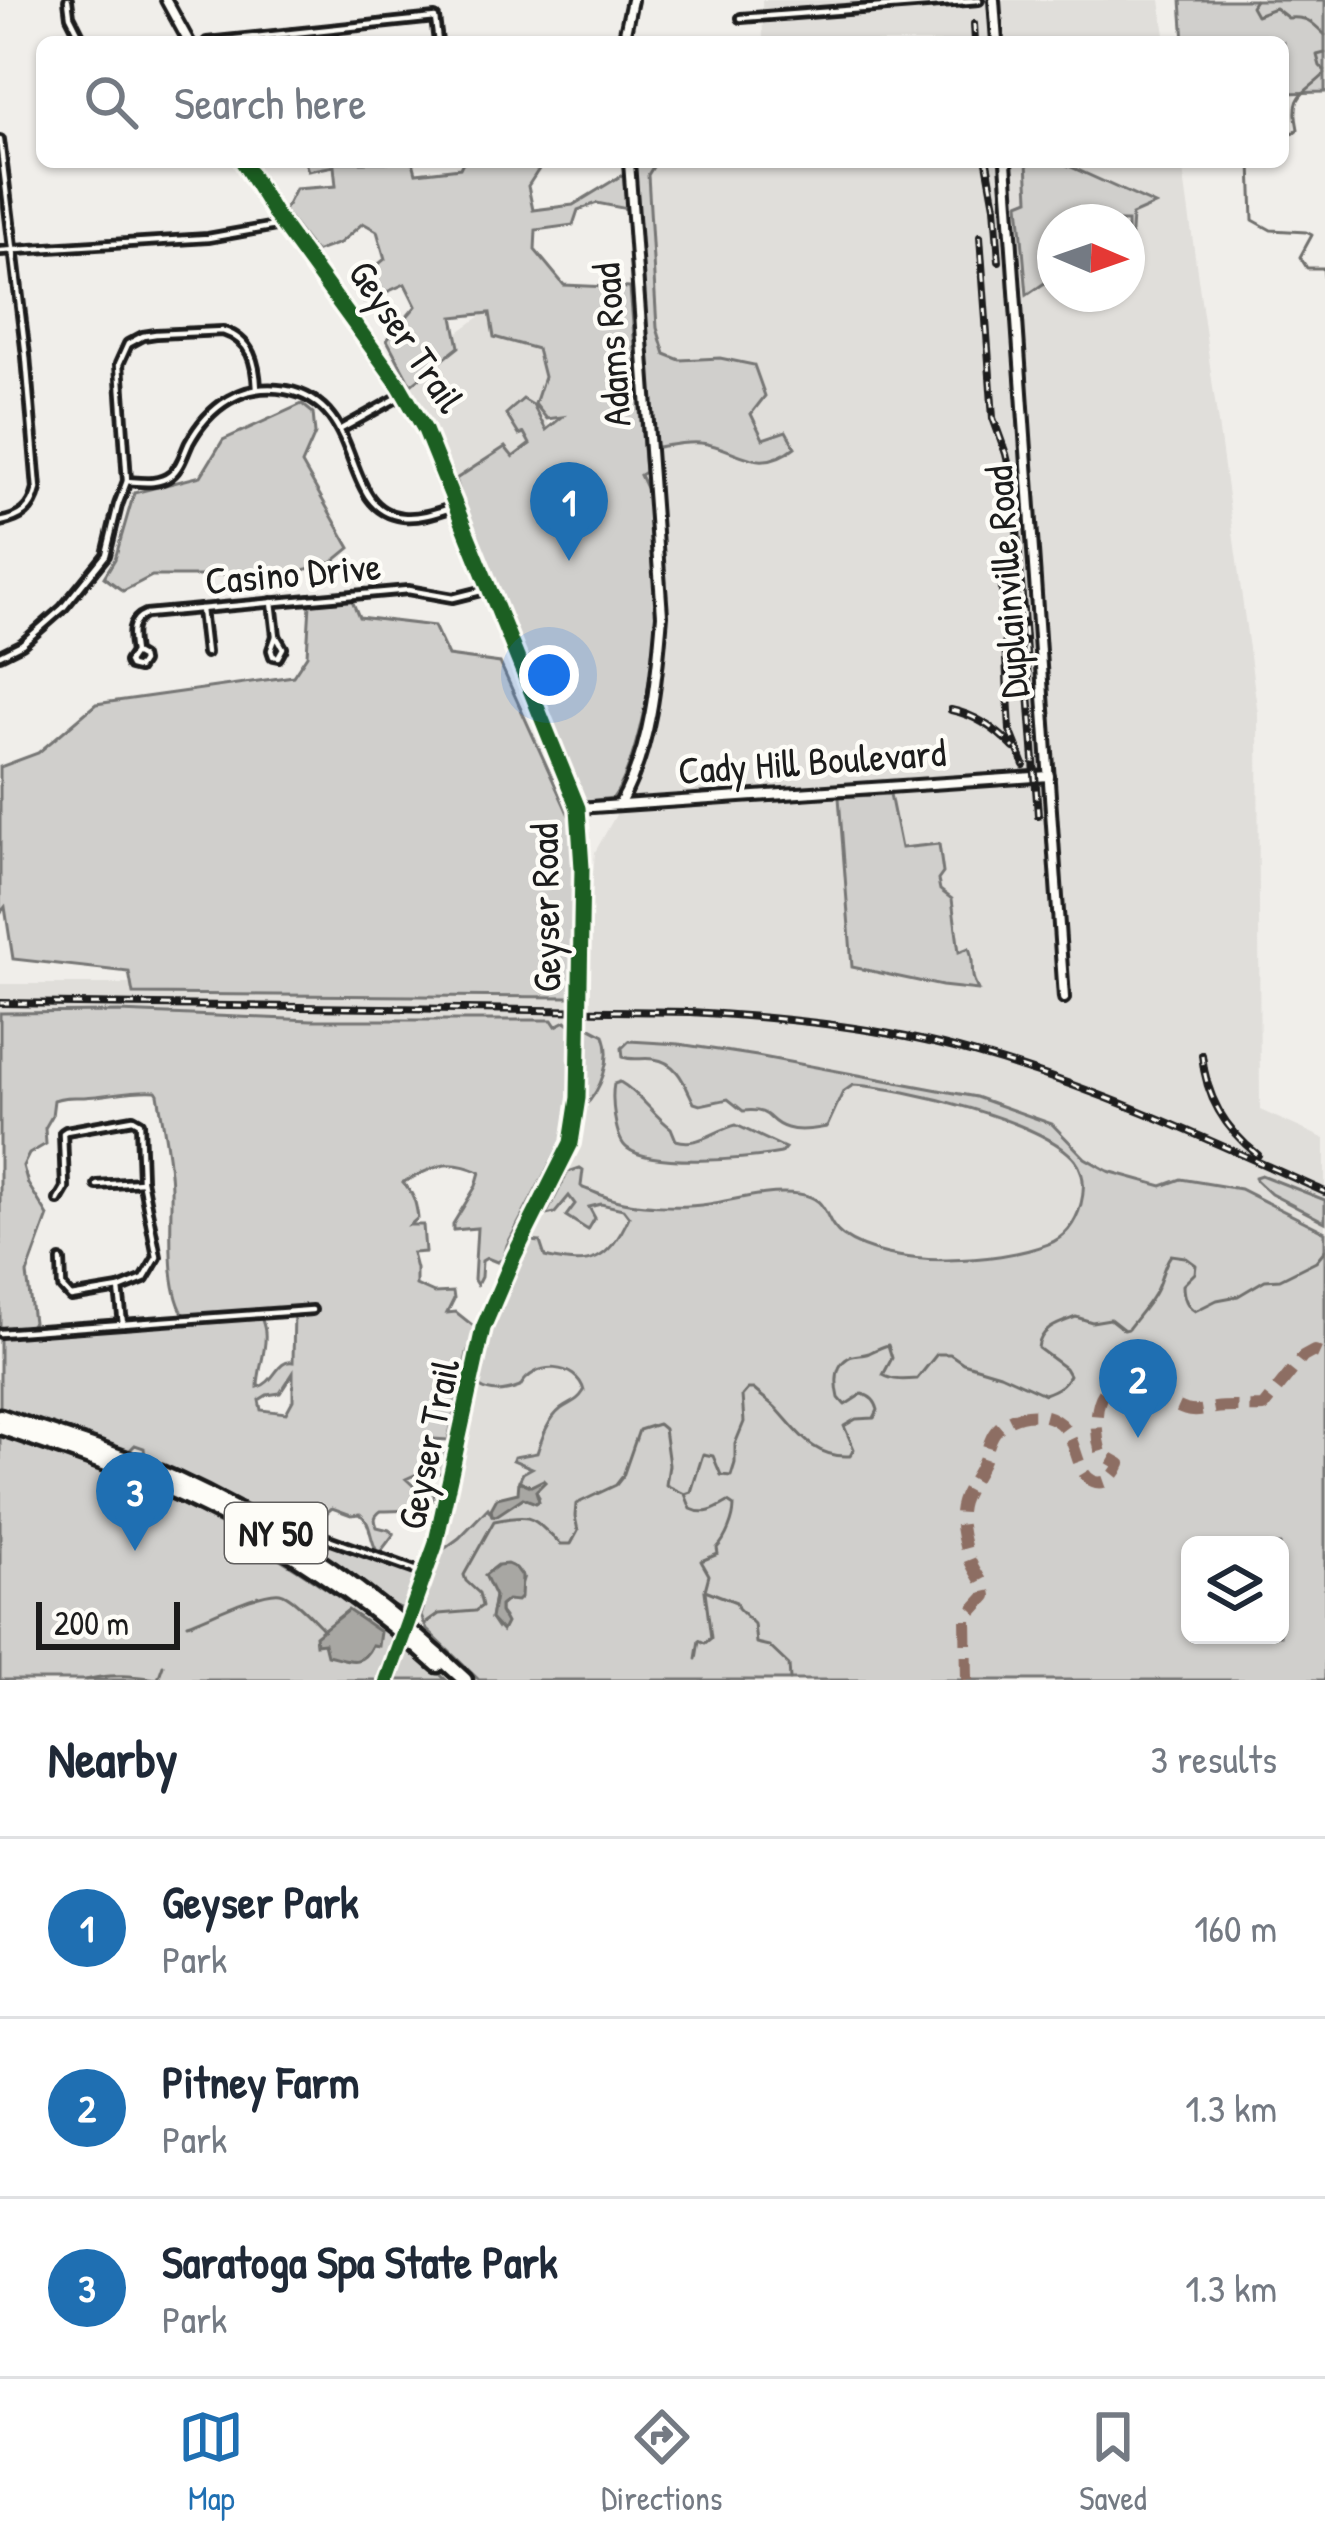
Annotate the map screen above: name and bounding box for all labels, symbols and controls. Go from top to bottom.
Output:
search box [36,36,1289,168]
icon: search [78,69,144,135]
text: Search here [174,72,366,133]
north arrow [1037,204,1145,312]
street label: Geyser Trail [337,249,478,423]
street label: Adams Road [578,261,643,429]
pin: 1 [530,462,608,561]
street label: Duplainville Road [971,464,1040,700]
street label: Casino Drive [203,538,383,607]
your location [519,645,579,705]
street label: Cady Hill Boulevard [676,725,948,796]
street label: Geyser Road [517,823,572,993]
pin: 2 [1099,1339,1177,1438]
street label: Geyser Trail [384,1353,472,1534]
pin: 3 [96,1452,174,1551]
road number: NY 50 [225,1503,327,1563]
map controls [1181,1536,1289,1644]
button: layers [1181,1536,1289,1644]
scale bar [36,1596,180,1649]
text: 200 m [54,1601,129,1645]
text: Nearby [48,1724,178,1793]
text: 3 results [1151,1732,1277,1785]
text: Geyser Park [162,1871,359,1932]
text: 1 [80,1901,94,1954]
text: 160 m [1194,1901,1277,1954]
text: Park [162,1932,227,1985]
text: Pitney Farm [162,2051,359,2112]
text: 2 [78,2081,96,2134]
text: 1.3 km [1185,2081,1277,2134]
text: Park [162,2112,227,2165]
text: Saratoga Spa State Park [162,2231,558,2292]
text: 3 [78,2261,96,2314]
text: 1.3 km [1185,2261,1277,2314]
text: Park [162,2292,227,2345]
tab: Map [178,2404,244,2520]
tab: Directions [601,2404,723,2520]
tab: Saved [1079,2404,1147,2520]

